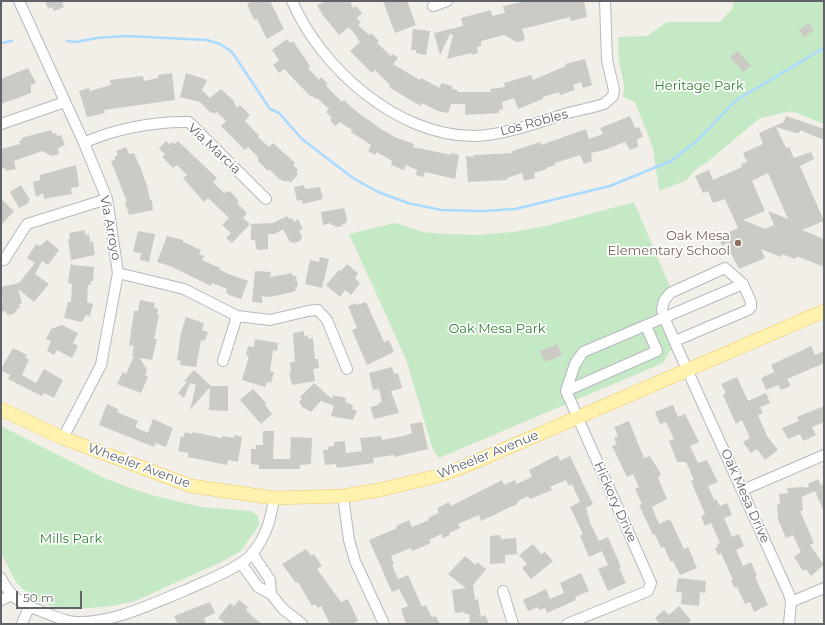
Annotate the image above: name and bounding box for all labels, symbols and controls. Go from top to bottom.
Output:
park label: Heritage Park [654,78,744,94]
street label: Los Robles [498,106,570,140]
street label: Via Marcia [184,120,244,178]
street label: Via Arroyo [96,194,124,262]
place label: Oak Mesa Elementary School [607,228,730,259]
marker: Oak Mesa Elementary School [733,238,743,248]
park label: Oak Mesa Park [448,321,546,337]
street label: Wheeler Avenue [435,428,541,482]
street label: Wheeler Avenue [86,440,192,492]
street label: Oak Mesa Drive [717,446,773,546]
street label: Hickory Drive [590,459,640,545]
park label: Mills Park [40,531,102,547]
scale bar [18,583,84,609]
text: 50 m [23,590,54,605]

